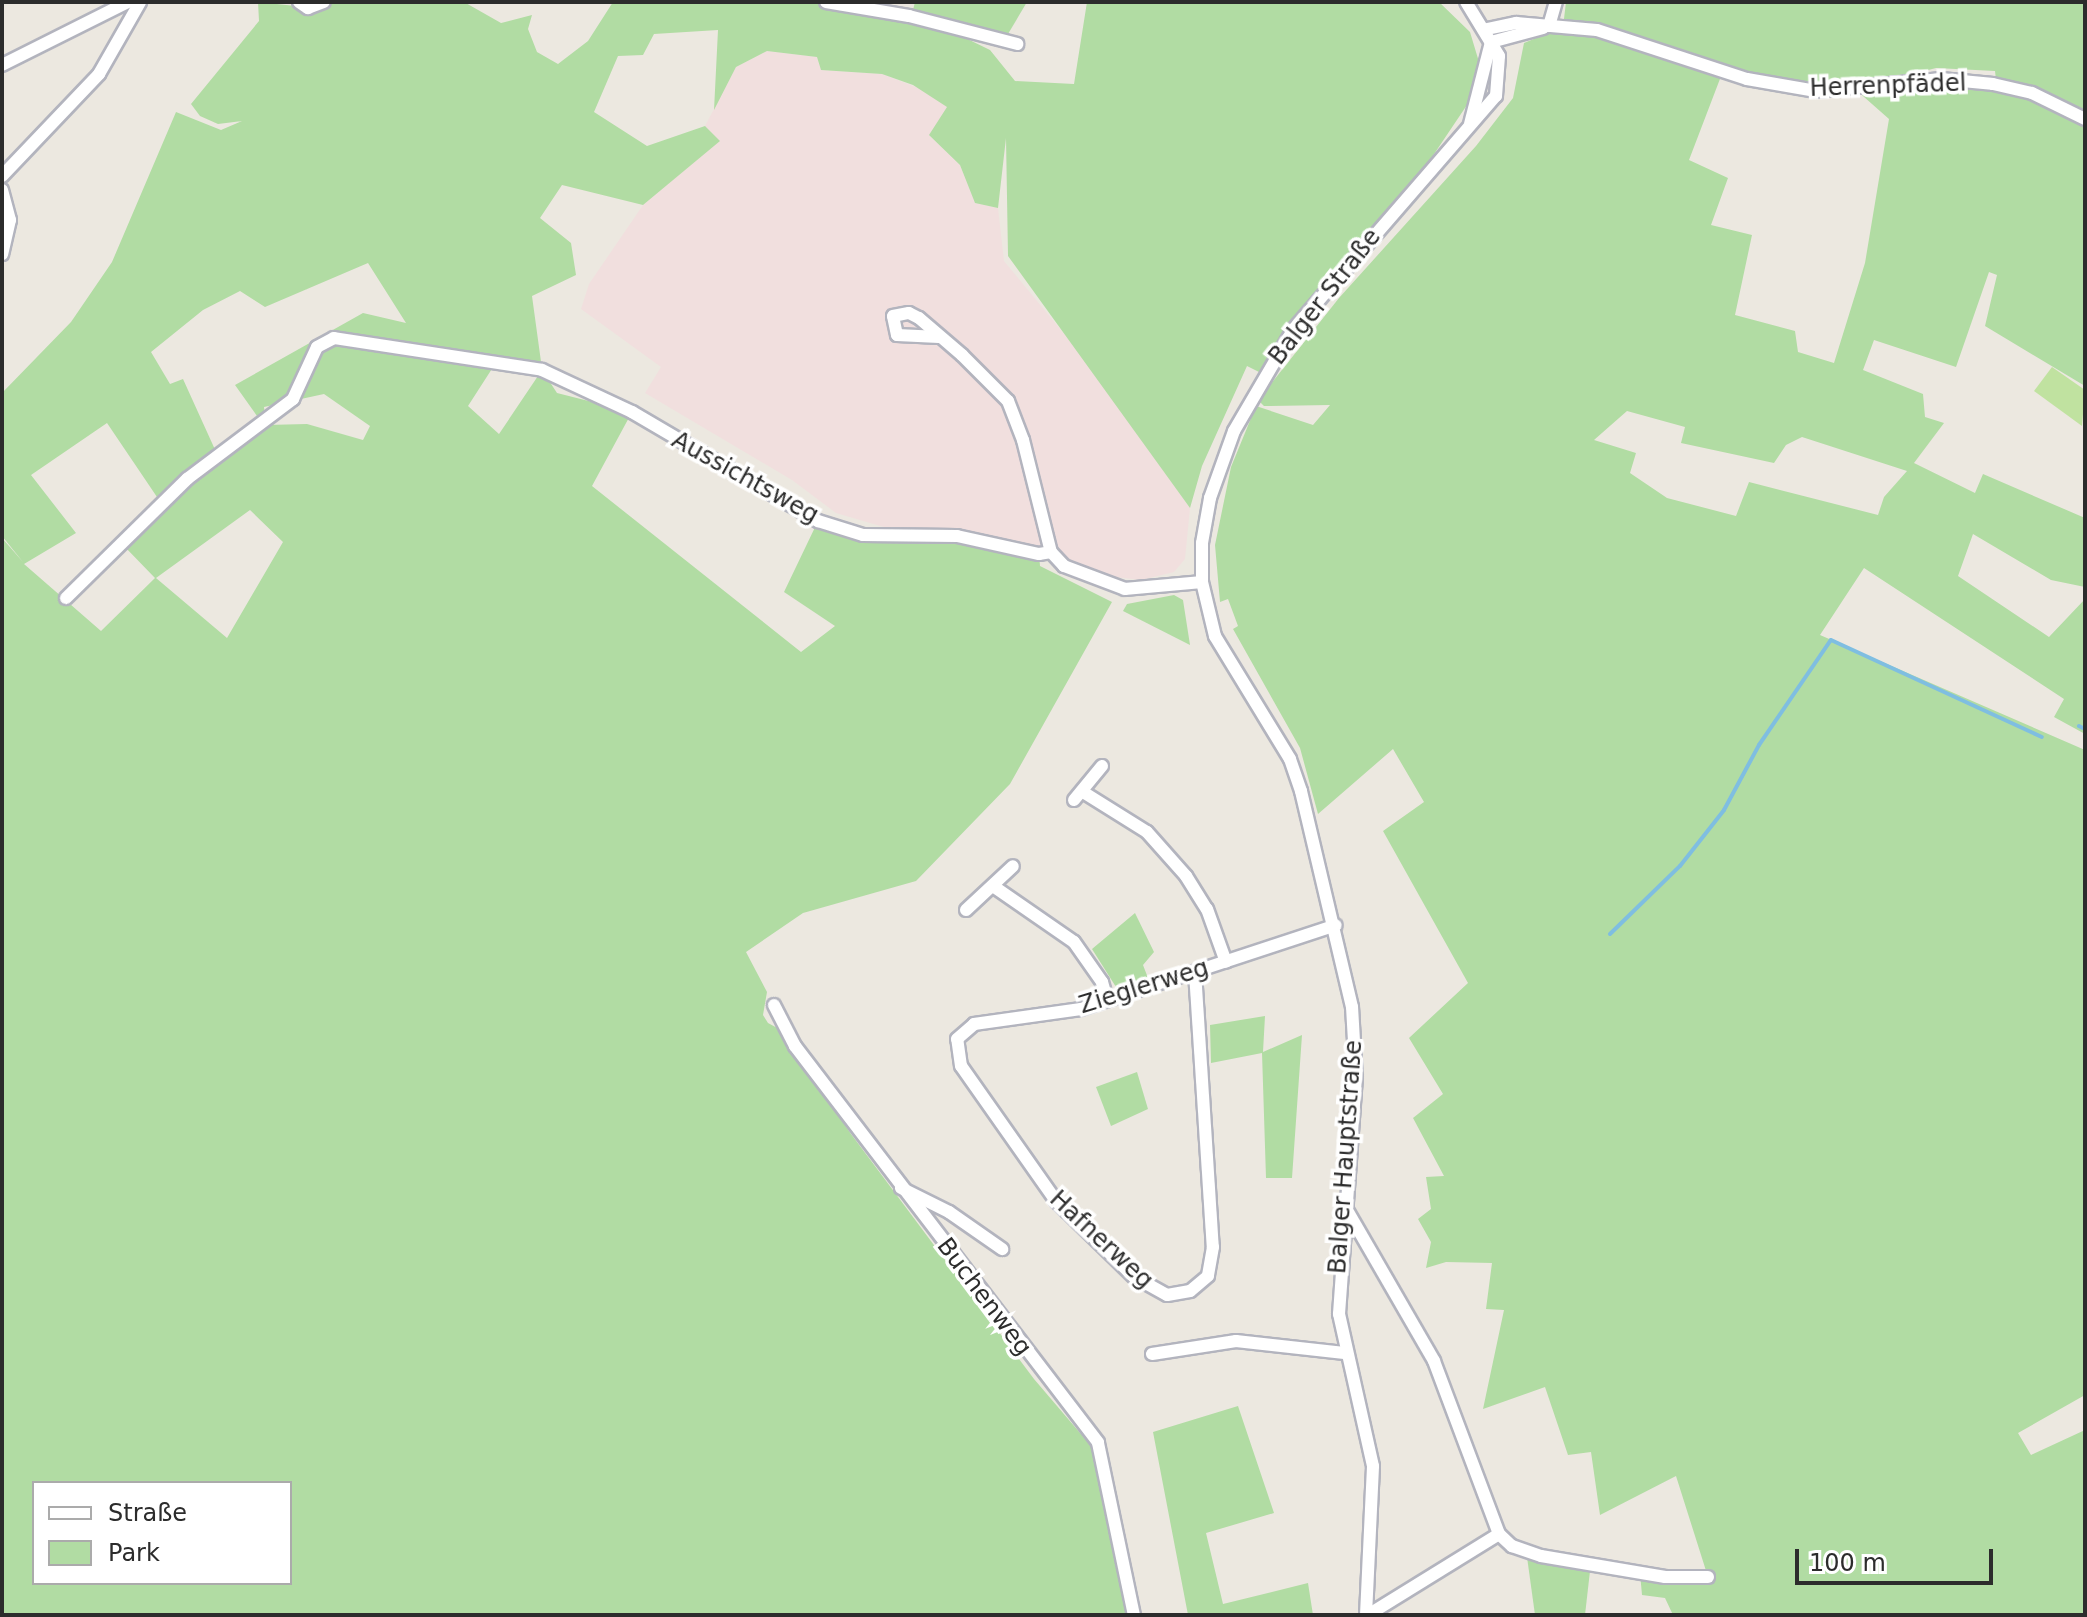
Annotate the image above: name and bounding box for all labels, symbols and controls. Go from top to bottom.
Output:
street label: Herrenpfädel [1809,69,1967,103]
street label: Balger Straße [1263,223,1387,371]
street label: Aussichtsweg [667,426,823,530]
street label: Zieglerweg [1076,954,1212,1020]
street label: Balger Hauptstraße [1323,1039,1369,1275]
street label: Hafnerweg [1043,1185,1159,1295]
street label: Buchenweg [930,1233,1038,1361]
legend [32,1481,292,1585]
text: Straße [108,1499,187,1527]
scale bar [1799,1533,1997,1583]
text: Park [108,1539,160,1567]
text: 100 m [1809,1549,1886,1577]

